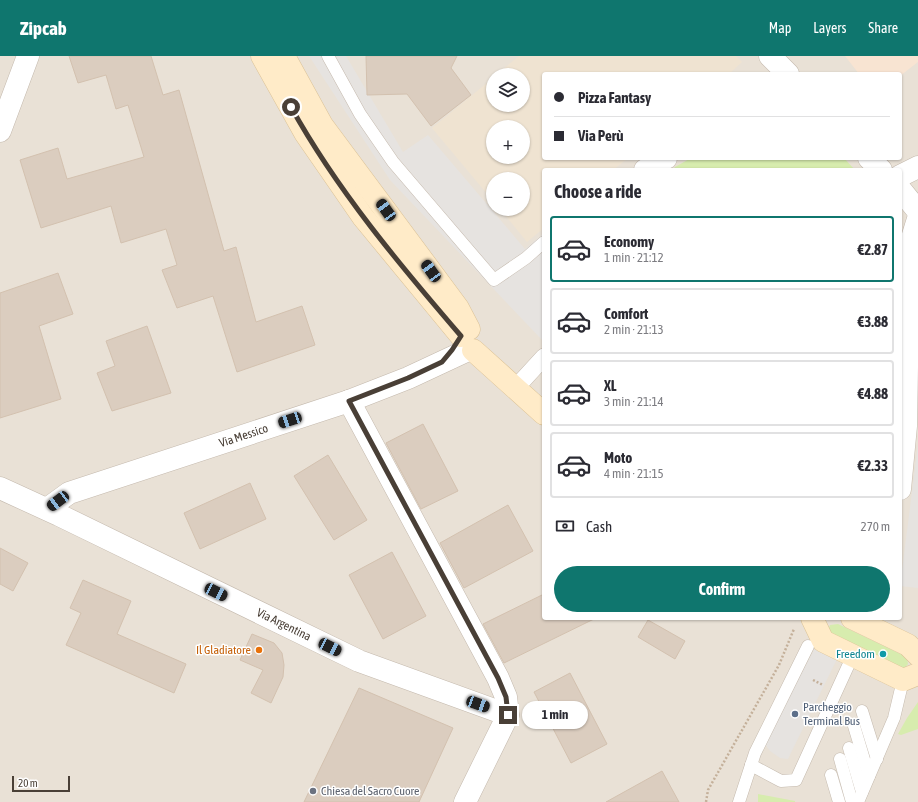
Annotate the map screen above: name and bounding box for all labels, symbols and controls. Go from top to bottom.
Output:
text: Zipcab [20,17,67,39]
text: Map [769,20,791,36]
text: Layers [813,20,846,36]
text: Share [868,20,898,36]
map controls [486,68,530,216]
button: layers [486,68,530,112]
text: Pizza Fantasy [578,89,651,106]
route start [282,98,300,116]
button: + [486,120,530,164]
text: Via Perù [578,127,624,144]
button: − [486,172,530,216]
text: Choose a ride [554,181,642,202]
car [374,197,398,223]
icon: car [556,231,592,267]
text: Economy [604,233,654,250]
text: €2.87 [857,241,888,258]
text: 1 min · 21:12 [604,250,664,265]
car [419,258,443,284]
icon: car [556,303,592,339]
text: Comfort [604,305,648,322]
text: €3.88 [857,313,888,330]
text: 2 min · 21:13 [604,322,664,337]
icon: car [556,375,592,411]
text: XL [604,377,617,394]
text: €4.88 [857,385,888,402]
text: 3 min · 21:14 [604,394,664,409]
car [277,411,303,429]
street label: Via Messico [217,421,270,450]
icon: car [556,447,592,483]
text: Moto [604,449,632,466]
text: €2.33 [857,457,888,474]
text: 4 min · 21:15 [604,466,664,481]
car [45,489,71,513]
icon: cash [554,515,576,537]
text: Cash [586,518,612,535]
text: 270 m [861,519,890,534]
button: Confirm [554,566,890,612]
car [203,581,229,603]
street label: Via Argentina [254,605,313,644]
car [317,636,343,658]
place label: Il Gladiatore [196,643,251,657]
marker: Il Gladiatore [254,645,264,655]
place label: Freedom [836,647,875,661]
marker: Freedom [878,649,888,659]
car [465,694,491,714]
place label: Parcheggio Terminal Bus [803,700,860,728]
callout: 1 min [522,701,588,729]
route end [499,706,517,724]
text: 1 min [542,707,568,722]
marker: Parcheggio Terminal Bus [790,709,800,719]
scale bar [12,774,70,793]
text: 20 m [18,777,38,789]
place label: Chiesa del Sacro Cuore [321,784,420,798]
marker: Chiesa del Sacro Cuore [308,786,318,796]

